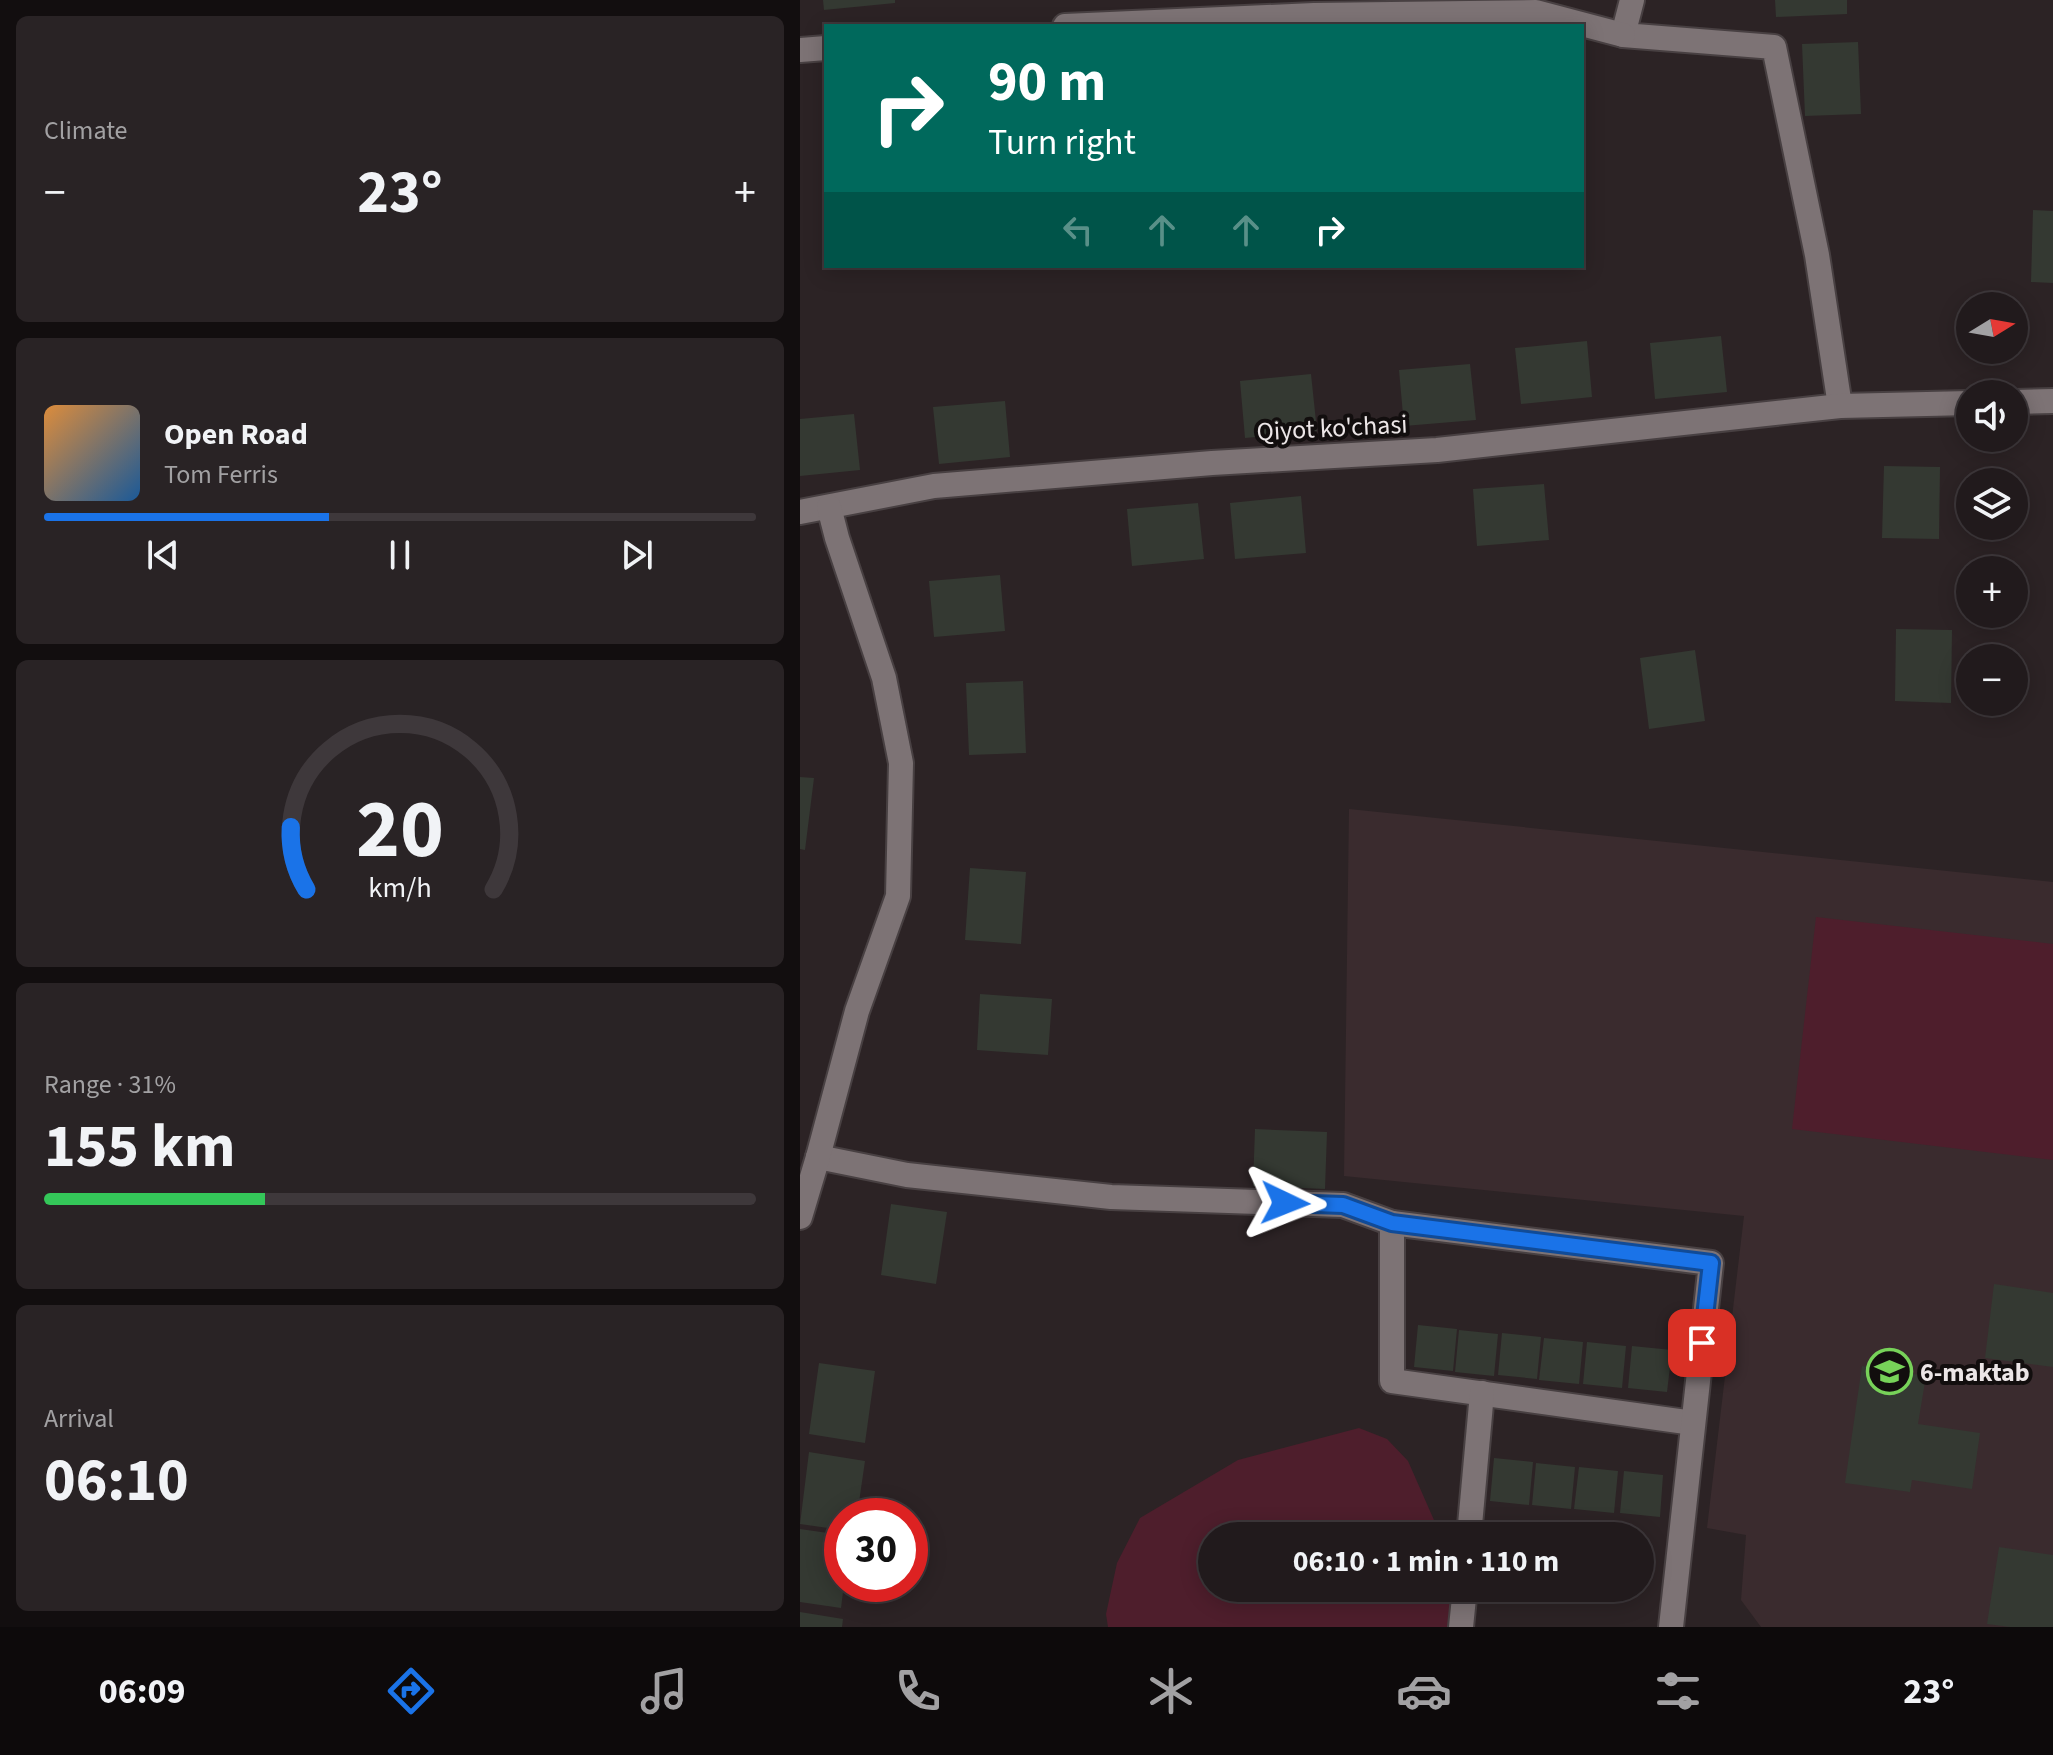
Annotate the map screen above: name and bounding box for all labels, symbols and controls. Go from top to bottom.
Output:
text: 90 m [988,43,1106,122]
icon: right [856,56,960,160]
text: Climate [44,112,128,149]
text: Turn right [988,117,1136,168]
text: 23° [357,151,443,236]
text: − [44,162,66,225]
text: + [734,162,756,225]
icon: left [1056,208,1100,252]
icon: ahead [1140,208,1184,252]
icon: ahead [1224,208,1268,252]
icon: right [1308,208,1352,252]
north arrow [1956,292,2028,364]
map controls [1956,292,2028,716]
button: sound [1956,380,2028,452]
street label: Qiyot ko'chasi [1256,406,1408,450]
text: Open Road [164,413,308,456]
text: Tom Ferris [164,456,278,493]
button: layers [1956,468,2028,540]
icon: previous [141,533,185,577]
icon: pause [378,533,422,577]
icon: next [615,533,659,577]
button: + [1956,556,2028,628]
button: − [1956,644,2028,716]
text: 20 [356,770,444,888]
text: km/h [368,868,432,908]
text: Range · 31% [44,1066,176,1103]
text: 155 km [44,1105,235,1190]
position arrow [1243,1161,1327,1245]
pin [1668,1309,1736,1377]
icon: arrive [1680,1321,1724,1365]
school or university icon: 6-maktab [1865,1348,1913,1396]
place label: 6-maktab [1920,1354,2030,1391]
text: Arrival [44,1400,114,1437]
text: 06:10 [44,1439,189,1524]
speed limit sign: 30 [824,1498,928,1602]
text: 06:10 · 1 min · 110 m [1293,1540,1559,1583]
icon: directions [383,1663,439,1719]
icon: music [636,1663,692,1719]
icon: phone [890,1663,946,1719]
icon: climate [1143,1663,1199,1719]
icon: car [1396,1663,1452,1719]
icon: filters [1650,1663,1706,1719]
text: 06:09 [99,1666,186,1717]
text: 23° [1903,1666,1954,1717]

